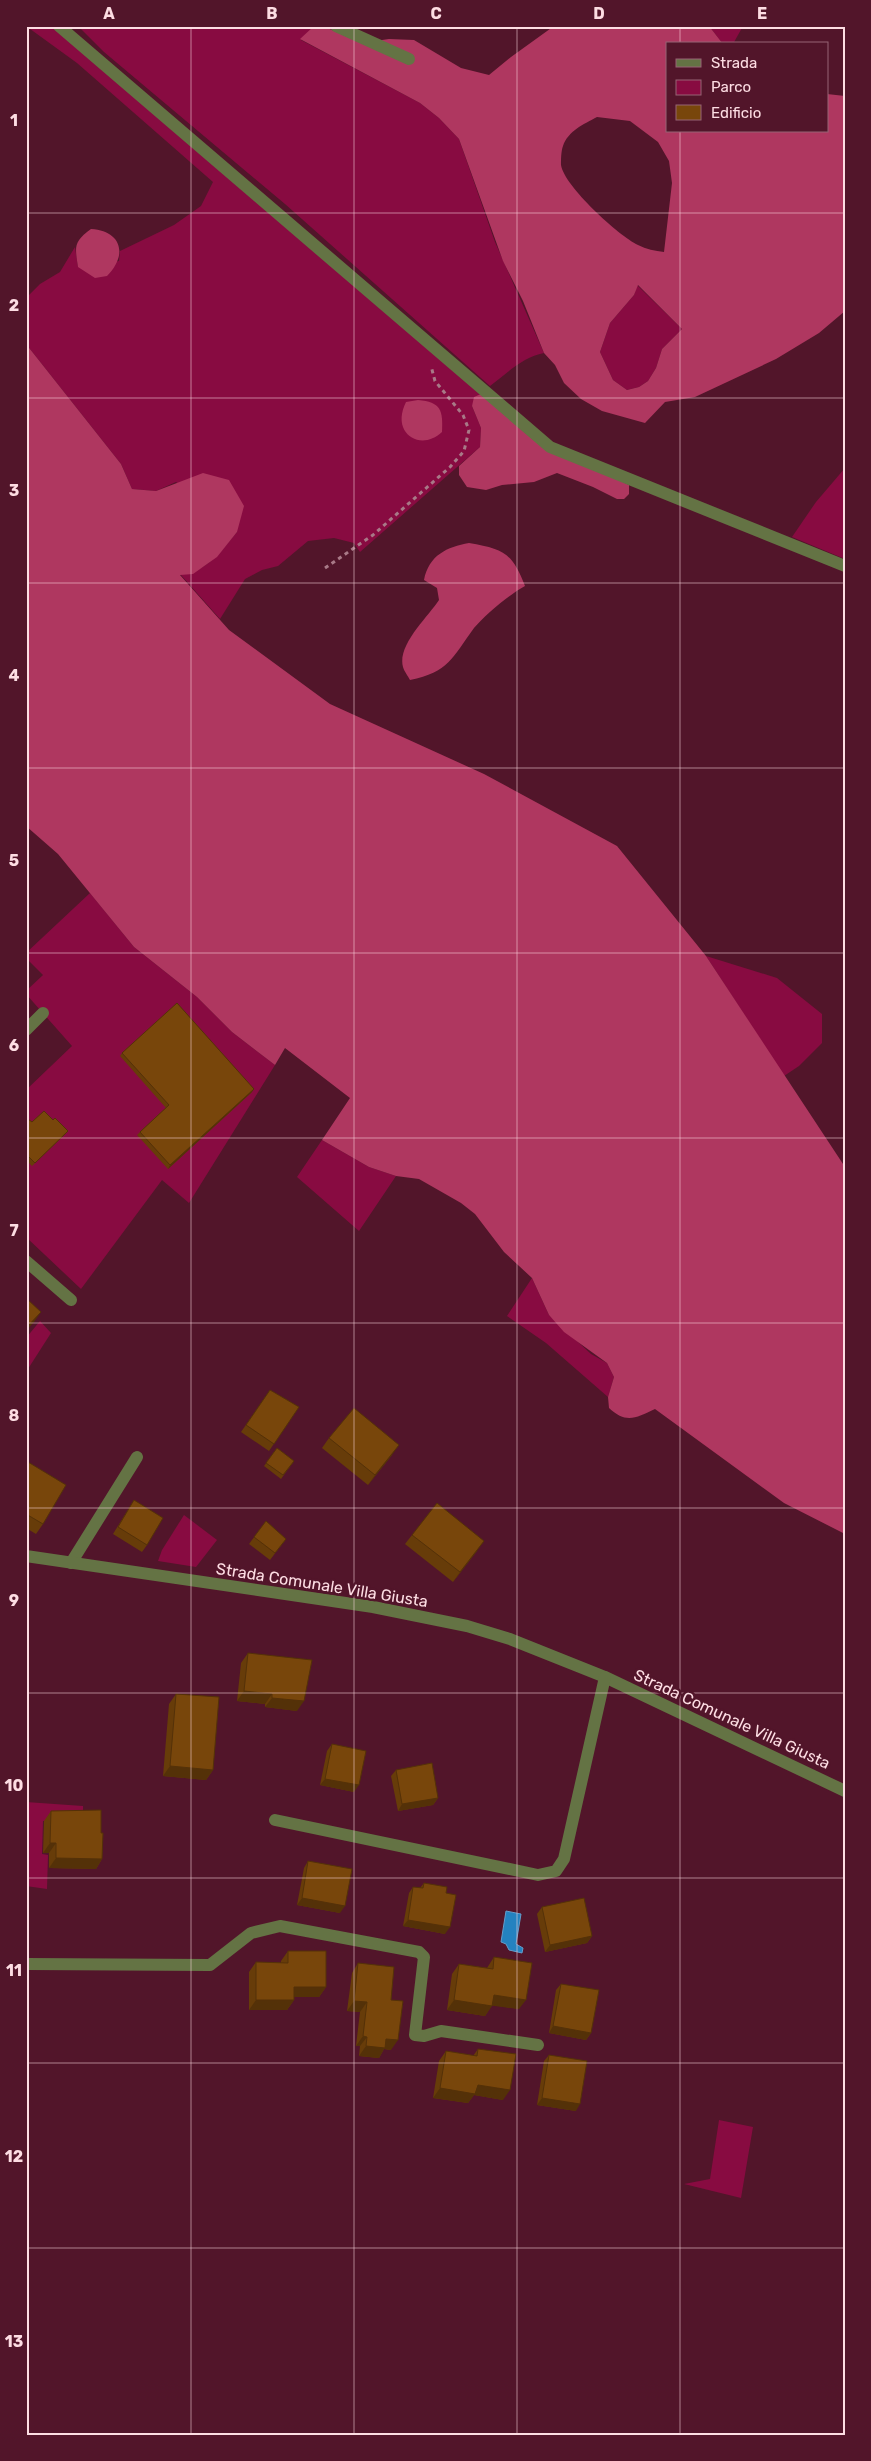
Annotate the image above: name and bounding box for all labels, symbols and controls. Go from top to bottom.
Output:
text: A [103,4,115,23]
text: B [266,4,278,23]
text: C [430,4,442,23]
text: D [593,4,605,23]
text: E [757,4,767,23]
legend [666,42,828,132]
text: Strada [711,54,757,72]
text: Parco [711,78,751,96]
text: Edificio [711,104,761,122]
text: 1 [10,111,18,130]
text: 2 [9,296,19,315]
text: 3 [9,481,19,500]
text: 4 [9,666,20,685]
text: 5 [9,851,19,870]
text: 6 [9,1036,19,1055]
text: 7 [9,1221,19,1240]
text: 8 [9,1406,20,1425]
street label: Strada Comunale Villa Giusta [215,1559,429,1611]
text: 9 [9,1591,19,1610]
street label: Strada Comunale Villa Giusta [631,1665,833,1773]
text: 10 [5,1776,24,1795]
text: 11 [6,1961,22,1980]
text: 12 [5,2147,23,2166]
text: 13 [5,2332,23,2351]

